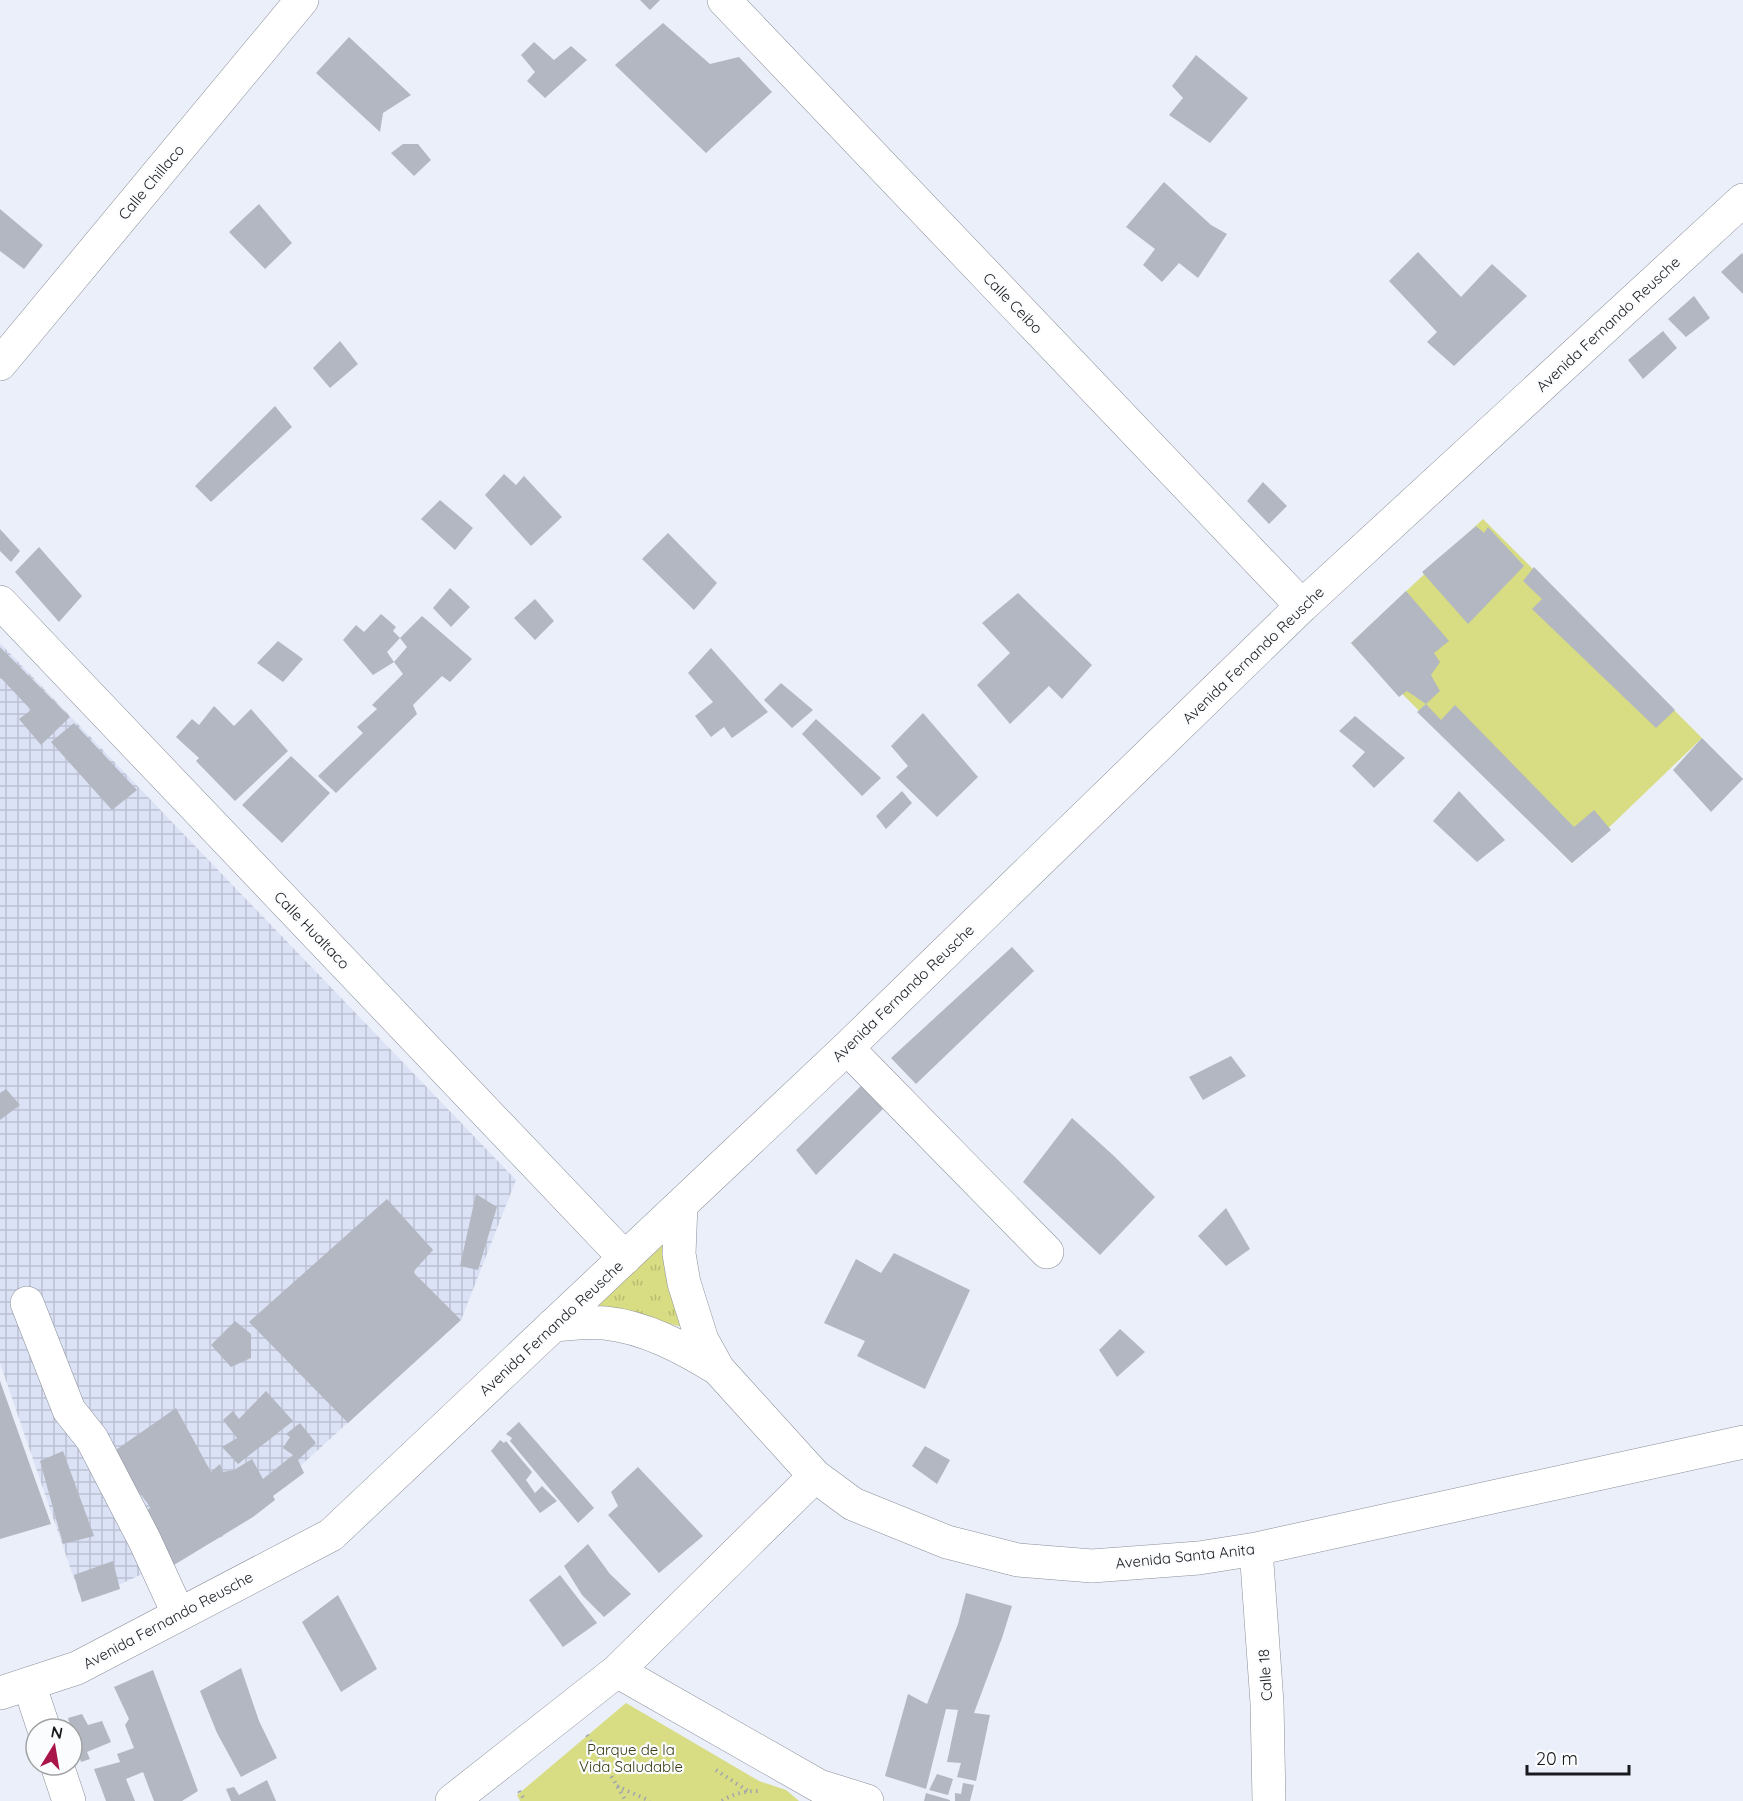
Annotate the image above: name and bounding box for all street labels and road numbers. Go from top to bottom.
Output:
street label: Calle Chillaco [114,140,188,224]
street label: Avenida Fernando Reusche [1532,252,1684,396]
street label: Calle Ceibo [979,268,1047,338]
street label: Avenida Fernando Reusche [1178,582,1328,728]
street label: Calle Hualtaco [270,887,354,973]
street label: Avenida Fernando Reusche [828,920,978,1066]
street label: Avenida Fernando Reusche [475,1256,627,1400]
street label: Avenida Santa Anita [1114,1539,1256,1573]
street label: Avenida Fernando Reusche [80,1567,256,1673]
street label: Calle 18 [1254,1648,1276,1702]

